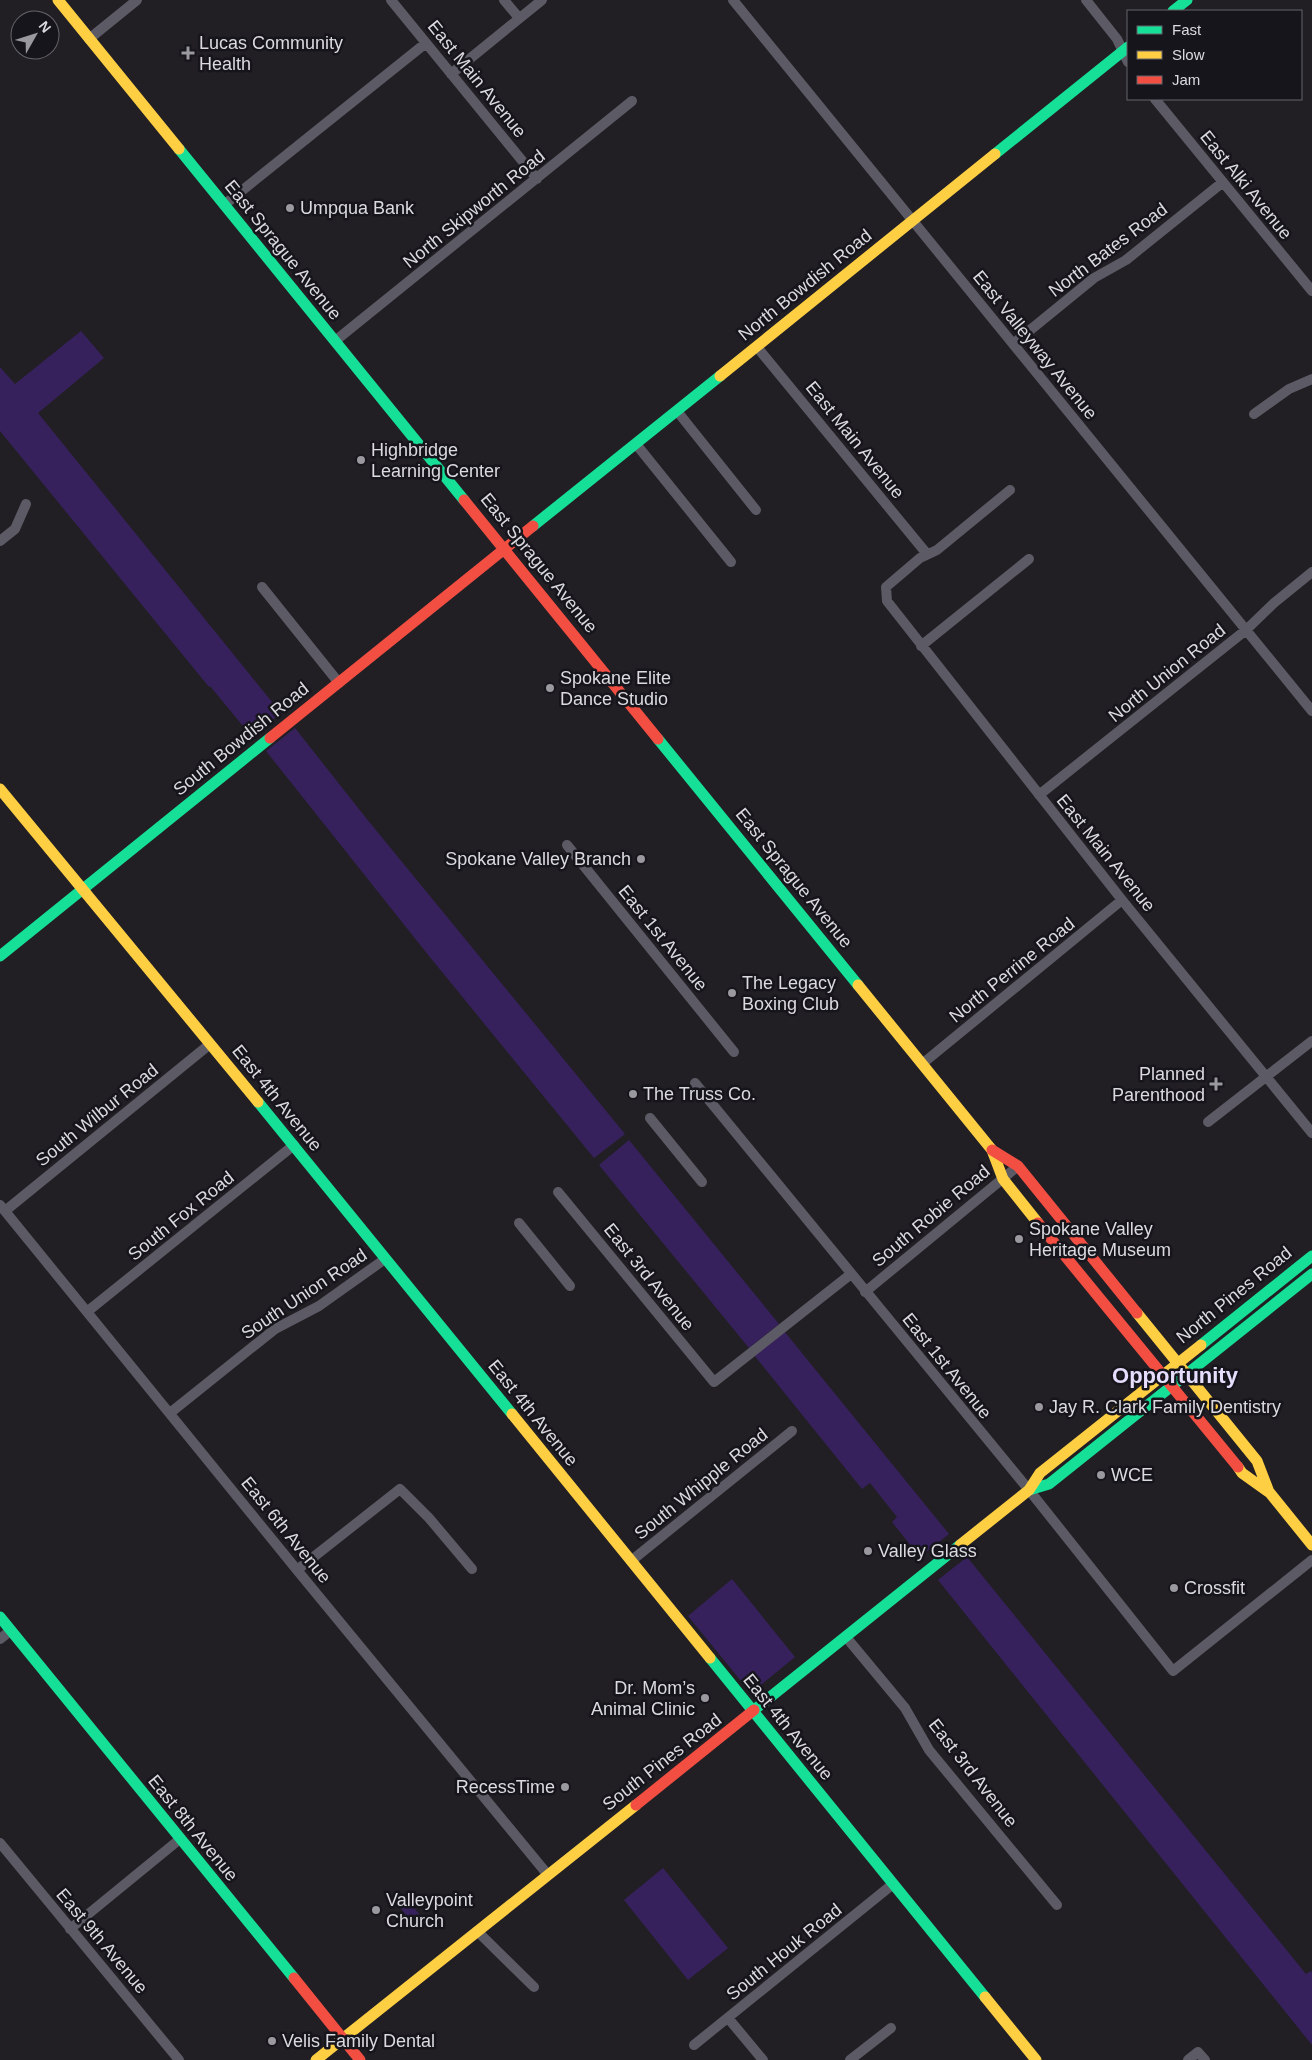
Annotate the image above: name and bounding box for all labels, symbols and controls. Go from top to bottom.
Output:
north arrow [10,10,60,60]
legend [1127,10,1302,100]
street label: East Main Avenue [424,16,530,142]
text: N [36,18,55,36]
text: Fast [1172,21,1202,38]
place label: Lucas Community Health [199,33,343,74]
marker: Lucas Community Health [181,46,195,60]
text: Slow [1172,46,1205,63]
text: Jam [1172,71,1200,88]
street label: East Alki Avenue [1196,127,1296,243]
street label: North Skipworth Road [399,146,549,272]
street label: East Sprague Avenue [221,176,345,324]
place label: Umpqua Bank [300,198,415,218]
street label: North Bates Road [1045,199,1171,301]
marker: Umpqua Bank [284,202,296,214]
street label: North Bowdish Road [735,225,875,345]
street label: East Valleyway Avenue [969,267,1101,423]
street label: East Main Avenue [802,377,908,503]
place label: Highbridge Learning Center [371,440,500,481]
marker: Highbridge Learning Center [355,454,367,466]
street label: East Sprague Avenue [477,489,601,637]
street label: North Union Road [1105,620,1229,726]
place label: Spokane Elite Dance Studio [560,668,671,709]
street label: South Bowdish Road [169,678,313,800]
marker: Spokane Elite Dance Studio [544,682,556,694]
street label: East Main Avenue [1053,790,1159,916]
street label: East Sprague Avenue [732,804,856,952]
place label: Spokane Valley Branch [445,849,631,869]
marker: Spokane Valley Branch [635,853,647,865]
street label: East 1st Avenue [614,881,712,995]
street label: North Perrine Road [945,913,1079,1027]
place label: The Legacy Boxing Club [742,973,839,1014]
marker: The Legacy Boxing Club [726,987,738,999]
street label: East 4th Avenue [228,1041,326,1155]
street label: South Wilbur Road [32,1060,162,1170]
place label: Planned Parenthood [1112,1064,1205,1105]
marker: Planned Parenthood [1209,1077,1223,1091]
place label: The Truss Co. [643,1084,756,1104]
marker: The Truss Co. [627,1088,639,1100]
street label: South Robie Road [868,1161,994,1271]
street label: South Fox Road [124,1167,238,1265]
place label: Spokane Valley Heritage Museum [1029,1219,1171,1260]
street label: East 3rd Avenue [600,1220,698,1334]
marker: Spokane Valley Heritage Museum [1013,1233,1025,1245]
street label: North Pines Road [1172,1243,1296,1347]
street label: South Union Road [237,1245,371,1343]
street label: East 1st Avenue [898,1309,996,1423]
street label: East 4th Avenue [484,1356,582,1470]
district label: Opportunity [1112,1363,1239,1388]
place label: Jay R. Clark Family Dentistry [1049,1397,1281,1417]
marker: Jay R. Clark Family Dentistry [1033,1401,1045,1413]
street label: South Whipple Road [631,1424,771,1544]
place label: WCE [1111,1465,1153,1485]
marker: WCE [1095,1469,1107,1481]
street label: East 6th Avenue [237,1473,335,1587]
place label: Valley Glass [878,1541,977,1561]
marker: Valley Glass [862,1545,874,1557]
place label: Crossfit [1184,1578,1245,1598]
marker: Crossfit [1168,1582,1180,1594]
street label: East 4th Avenue [739,1670,837,1784]
place label: Dr. Mom’s Animal Clinic [591,1678,695,1719]
marker: Dr. Mom’s Animal Clinic [699,1692,711,1704]
street label: South Pines Road [599,1709,725,1815]
street label: East 3rd Avenue [925,1715,1021,1831]
street label: East 8th Avenue [144,1771,242,1885]
place label: RecessTime [456,1777,555,1797]
marker: RecessTime [559,1781,571,1793]
street label: East 9th Avenue [52,1884,152,1998]
place label: Valleypoint Church [386,1890,473,1931]
street label: South Houk Road [722,1900,846,2004]
marker: Valleypoint Church [370,1904,382,1916]
place label: Velis Family Dental [282,2031,435,2051]
marker: Velis Family Dental [266,2035,278,2047]

